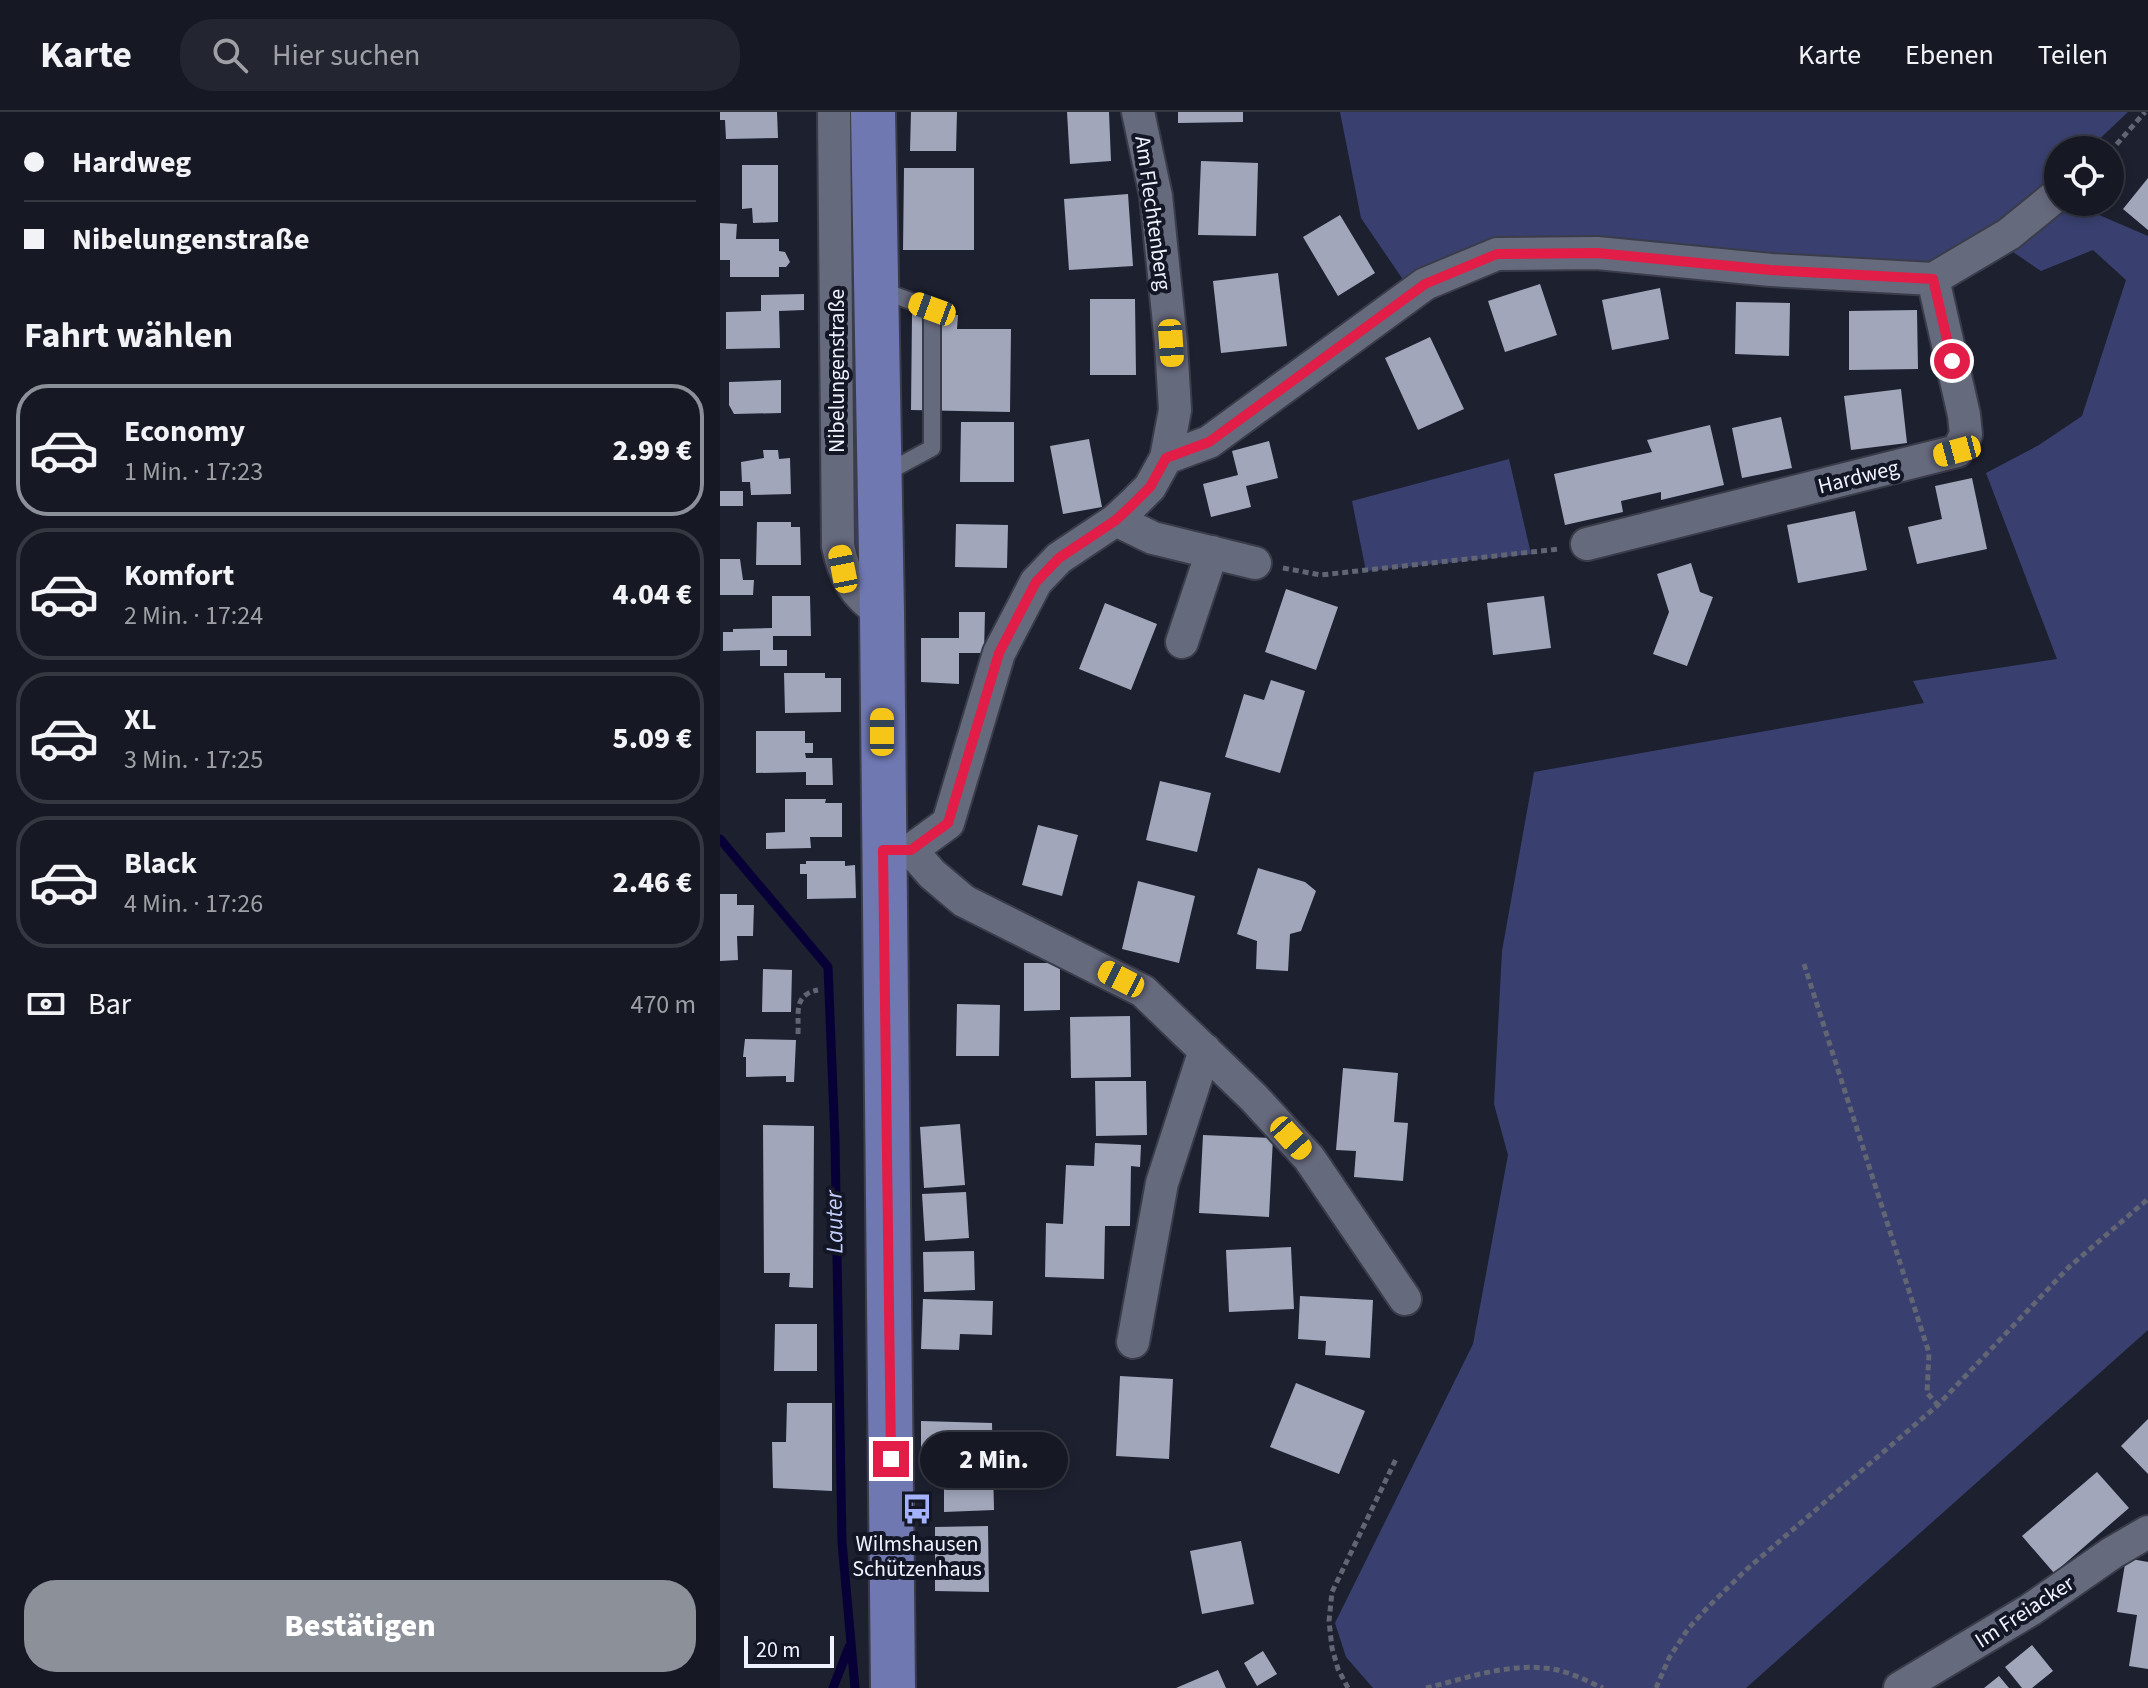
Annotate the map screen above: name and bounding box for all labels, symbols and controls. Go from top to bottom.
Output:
search box [180,19,740,91]
text: Karte [40,28,132,82]
icon: search [208,33,252,77]
text: Hier suchen [272,34,420,77]
text: Karte [1798,35,1861,75]
text: Ebenen [1905,35,1994,75]
text: Teilen [2038,35,2108,75]
street label: Am Flechtenberg [1126,134,1180,292]
map controls [2044,136,2124,216]
button: locate [2044,136,2124,216]
text: Hardweg [72,141,191,184]
text: Nibelungenstraße [72,218,310,261]
street label: Nibelungenstraße [821,289,853,453]
car [905,290,959,328]
text: Fahrt wählen [24,310,233,361]
car [1157,318,1185,368]
route start [1934,343,1970,379]
text: Economy [124,410,245,453]
icon: car [28,414,100,486]
text: 2.99 € [613,429,692,472]
car [1931,433,1983,469]
street label: Hardweg [1814,451,1902,502]
text: 1 Min. · 17:23 [124,453,263,490]
car [827,543,859,595]
text: Komfort [124,554,234,597]
icon: car [28,558,100,630]
text: 4.04 € [613,573,692,616]
text: 2 Min. · 17:24 [124,597,263,634]
text: XL [124,698,157,741]
icon: car [28,702,100,774]
car [870,708,894,756]
text: 5.09 € [613,717,692,760]
text: 3 Min. · 17:25 [124,741,263,778]
text: Black [124,842,197,885]
icon: car [28,846,100,918]
text: 2.46 € [613,861,692,904]
text: 4 Min. · 17:26 [124,885,263,922]
car [1094,957,1148,1001]
icon: cash [24,982,68,1026]
text: Bar [88,983,131,1026]
text: 470 m [630,986,696,1023]
car [1266,1112,1316,1164]
water label: Lauter [816,1188,853,1254]
callout: 2 Min. [919,1431,1067,1487]
route end [873,1441,909,1477]
text: 2 Min. [959,1441,1029,1478]
bus stop icon: Wilmshausen Schützenhaus [900,1492,934,1526]
place label: Wilmshausen Schützenhaus [852,1528,982,1585]
street label: Im Freiacker [1969,1568,2081,1656]
button: Bestätigen [24,1580,696,1672]
scale bar [744,1632,834,1668]
text: 20 m [756,1634,801,1666]

